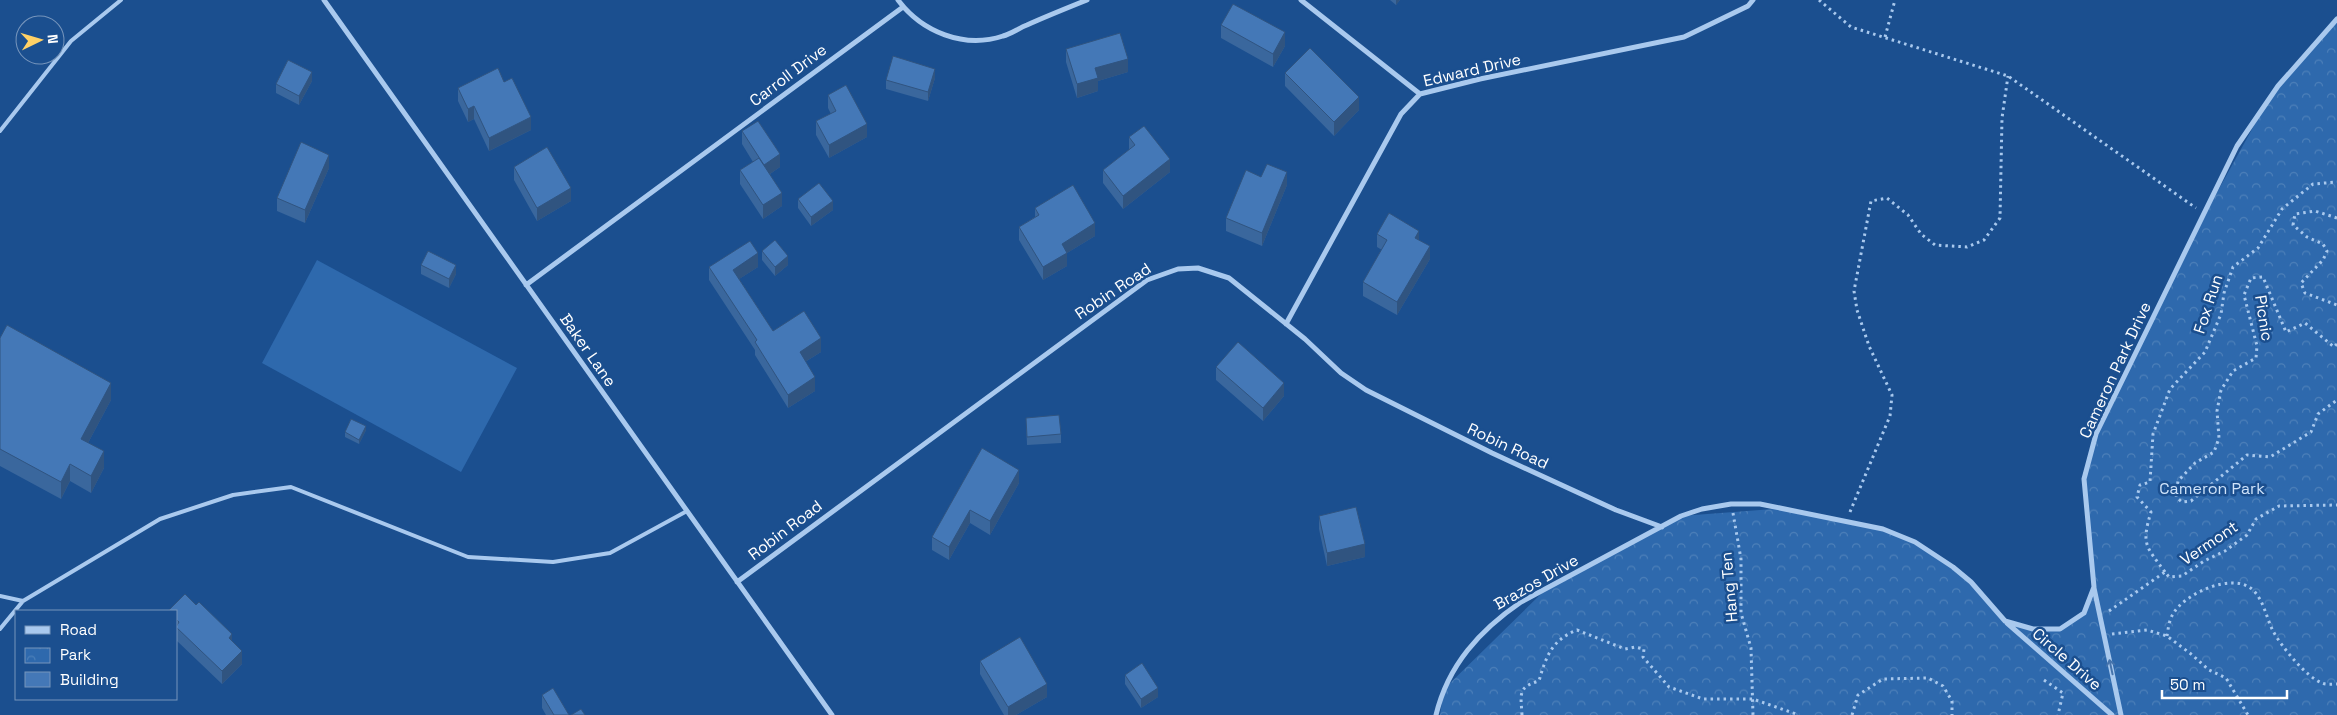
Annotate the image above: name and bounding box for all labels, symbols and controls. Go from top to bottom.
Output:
north arrow [15,15,65,65]
text: N [44,33,62,44]
street label: Carroll Drive [745,39,831,111]
street label: Edward Drive [1421,49,1523,91]
street label: Robin Road [1071,258,1155,324]
street label: Fox Run [2189,272,2227,336]
street label: Picnic [2250,293,2278,343]
street label: Cameron Park Drive [2074,299,2156,441]
street label: Baker Lane [555,309,621,391]
street label: Robin Road [1464,418,1552,474]
park label: Cameron Park [2159,478,2265,499]
street label: Robin Road [744,495,826,565]
street label: Vermont [2176,516,2242,570]
street label: Brazos Drive [1490,549,1582,615]
street label: Hang Ten [1715,551,1743,623]
legend [15,610,178,700]
text: Road [60,620,97,639]
street label: Circle Drive [2028,623,2106,695]
text: Park [60,645,91,664]
one-way arrow [2106,660,2115,676]
scale bar [2162,668,2287,700]
text: Building [60,670,119,689]
text: 50 m [2170,675,2205,694]

